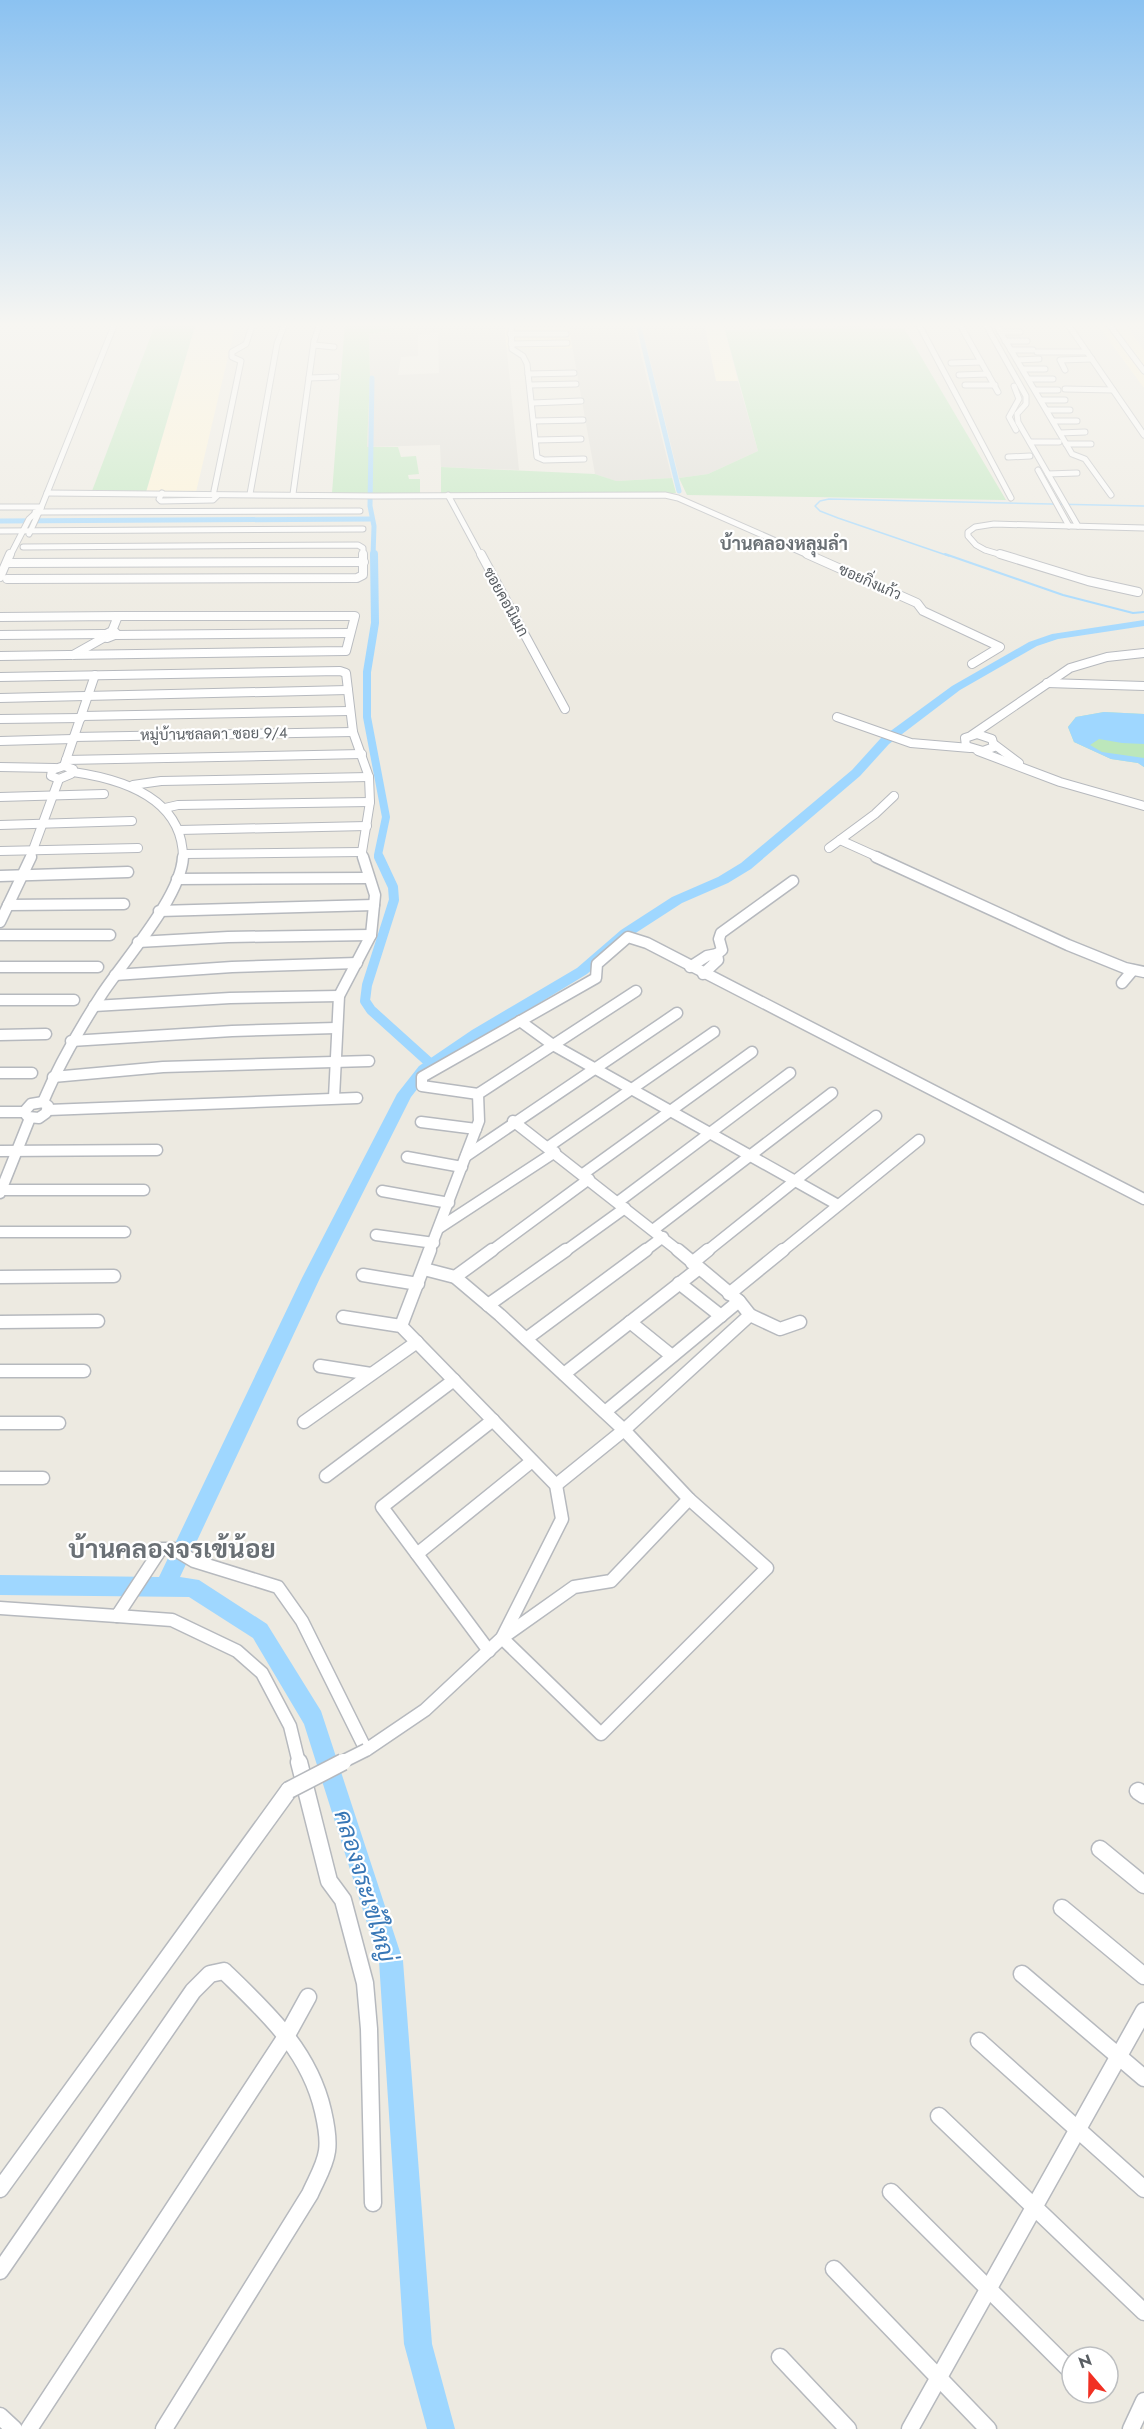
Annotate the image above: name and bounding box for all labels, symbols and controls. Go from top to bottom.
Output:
district label: บ้านคลองหลุมลำ [720,531,848,558]
street label: ซอยกิ่งแก้ว [835,555,906,606]
street label: ซอยคอนิเมก [478,563,534,641]
street label: หมู่บ้านชลลดา ซอย 9/4 [140,722,288,746]
district label: บ้านคลองจรเข้น้อย [68,1530,276,1568]
water label: คลองจระเข้ใหญ่ [326,1806,406,1967]
north arrow [1060,2345,1120,2405]
text: N [1075,2348,1095,2374]

